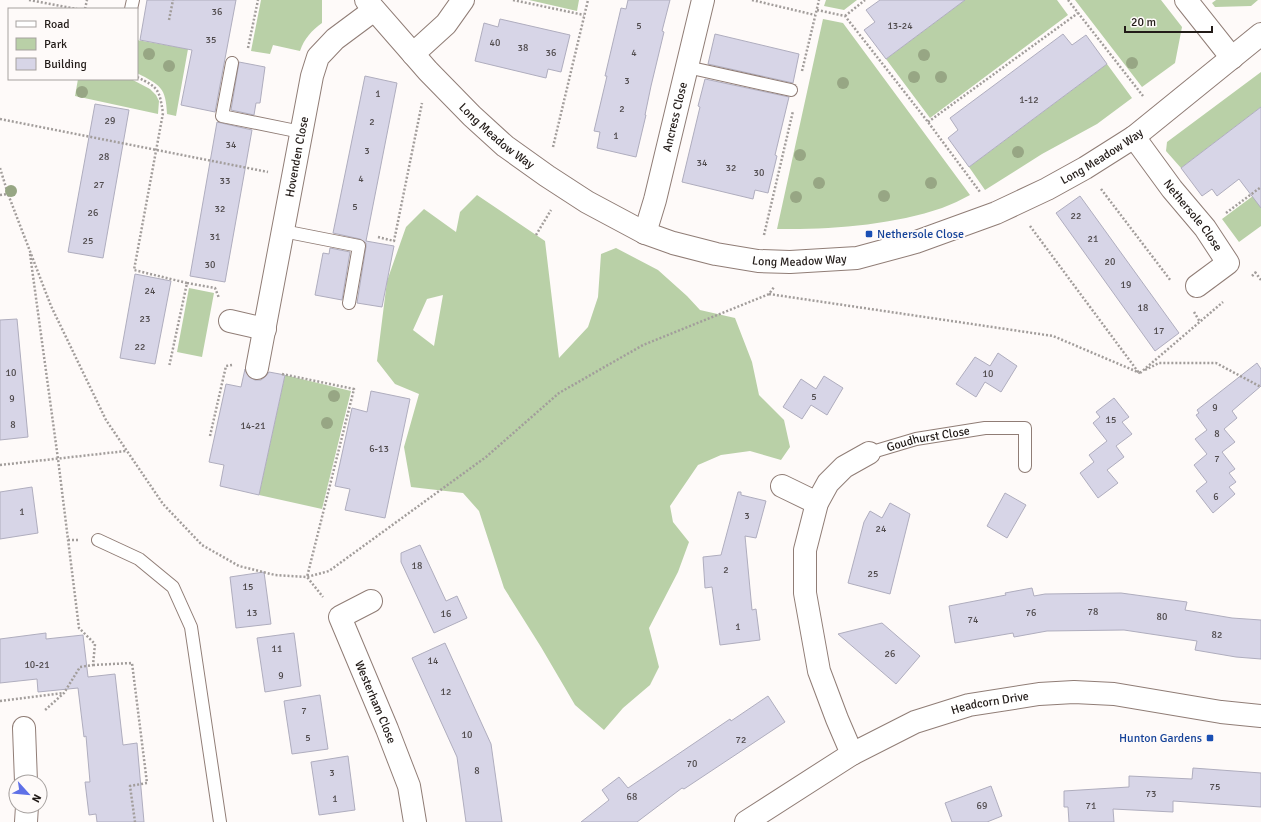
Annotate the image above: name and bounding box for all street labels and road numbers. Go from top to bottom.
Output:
street label: Ancress Close [659,81,691,153]
street label: Long Meadow Way [456,100,538,172]
street label: Hovenden Close [282,115,312,198]
street label: Long Meadow Way [1058,125,1146,188]
street label: Nethersole Close [1160,177,1226,254]
street label: Long Meadow Way [751,251,847,270]
street label: Goudhurst Close [885,423,971,455]
street label: Westerham Close [352,658,399,746]
street label: Headcorn Drive [949,688,1030,718]

